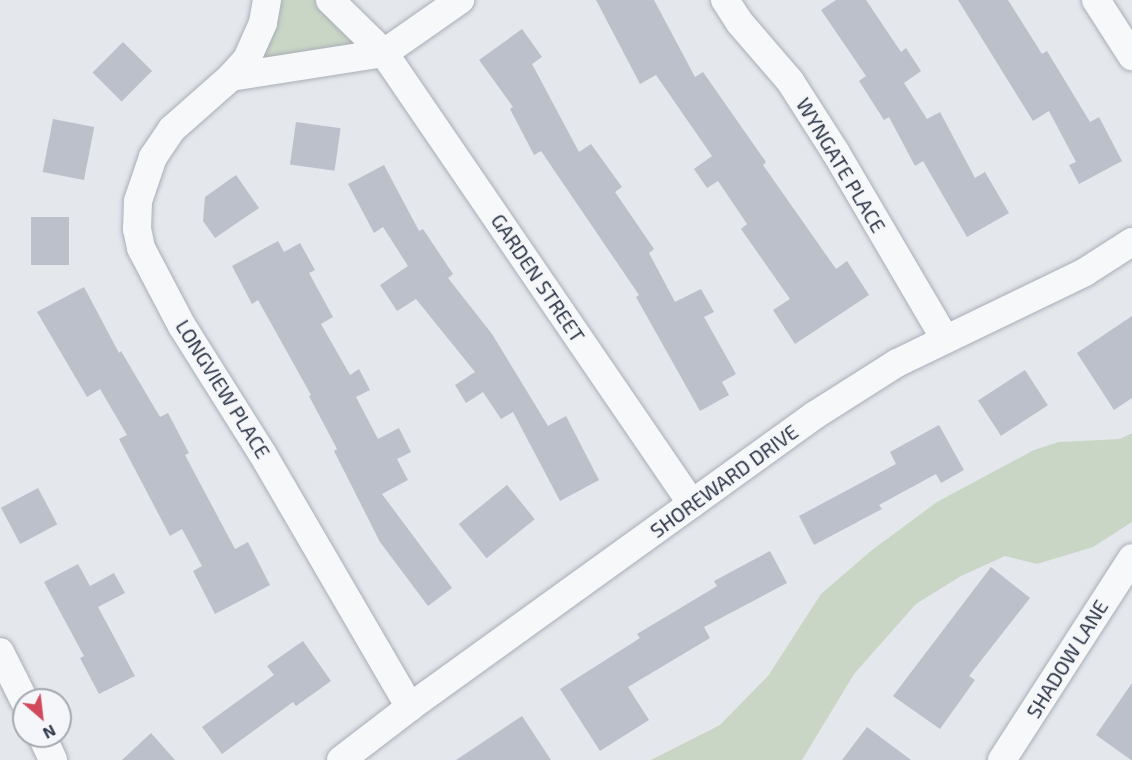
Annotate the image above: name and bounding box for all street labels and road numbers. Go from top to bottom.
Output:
street label: WYNGATE PLACE [791,93,891,237]
street label: GARDEN STREET [486,209,590,347]
street label: LONGVIEW PLACE [171,315,275,463]
street label: SHOREWARD DRIVE [645,419,803,543]
street label: SHADOW LANE [1021,595,1113,723]

